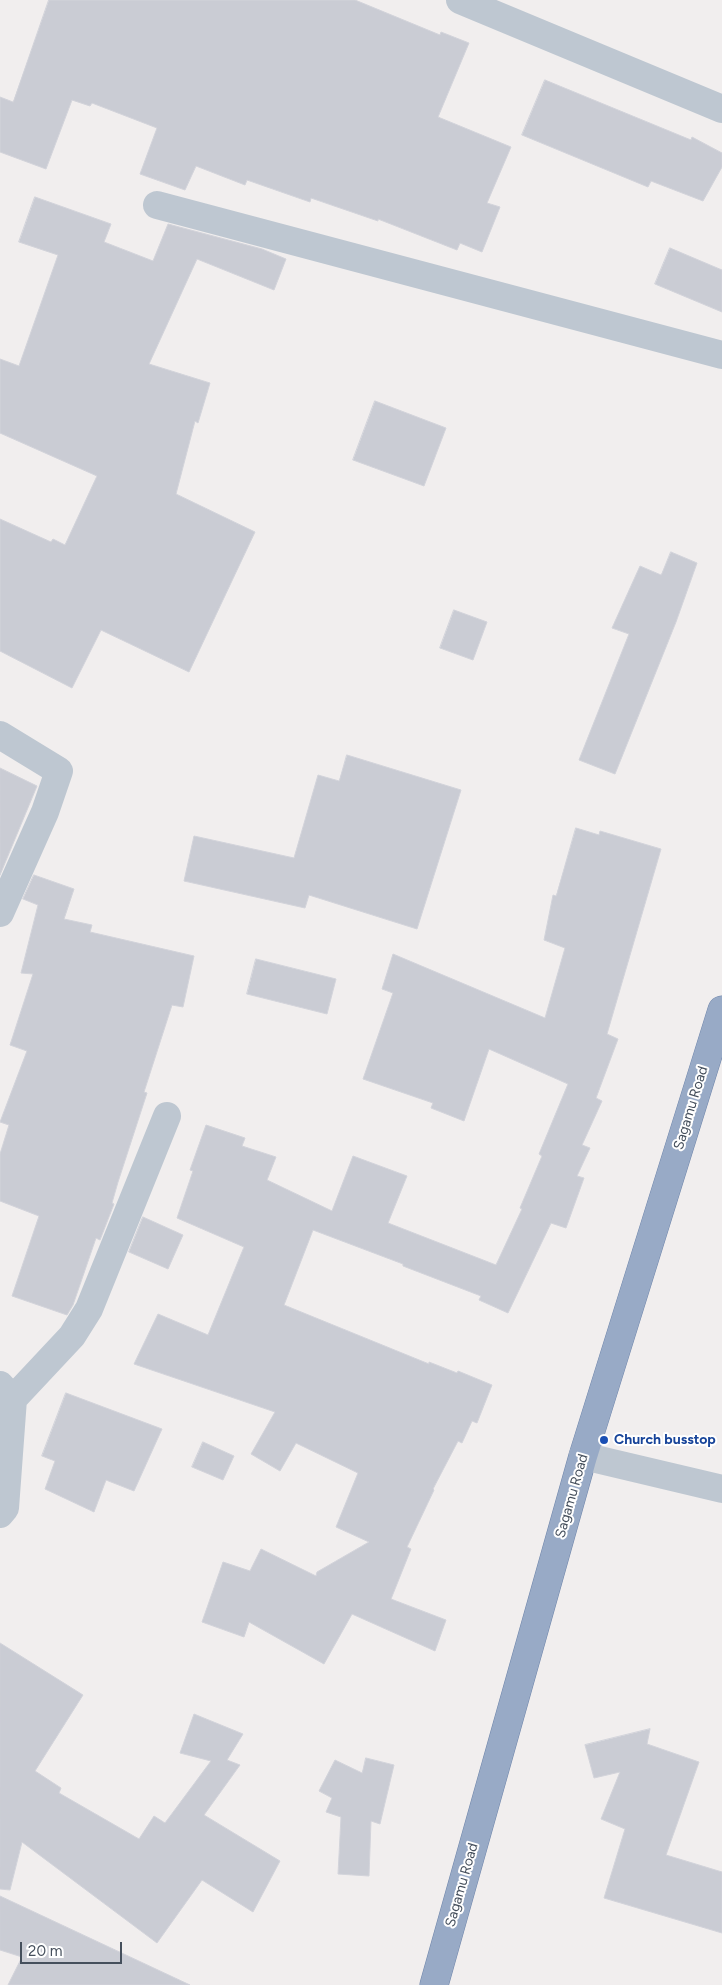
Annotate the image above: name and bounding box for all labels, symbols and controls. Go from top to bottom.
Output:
street label: Sagamu Road [670,1064,712,1152]
place label: Church busstop [614,1432,716,1448]
marker: Church busstop [598,1434,610,1446]
street label: Sagamu Road [552,1452,592,1540]
street label: Sagamu Road [442,1841,482,1929]
scale bar [22,1932,125,1964]
text: 20 m [28,1942,62,1960]

